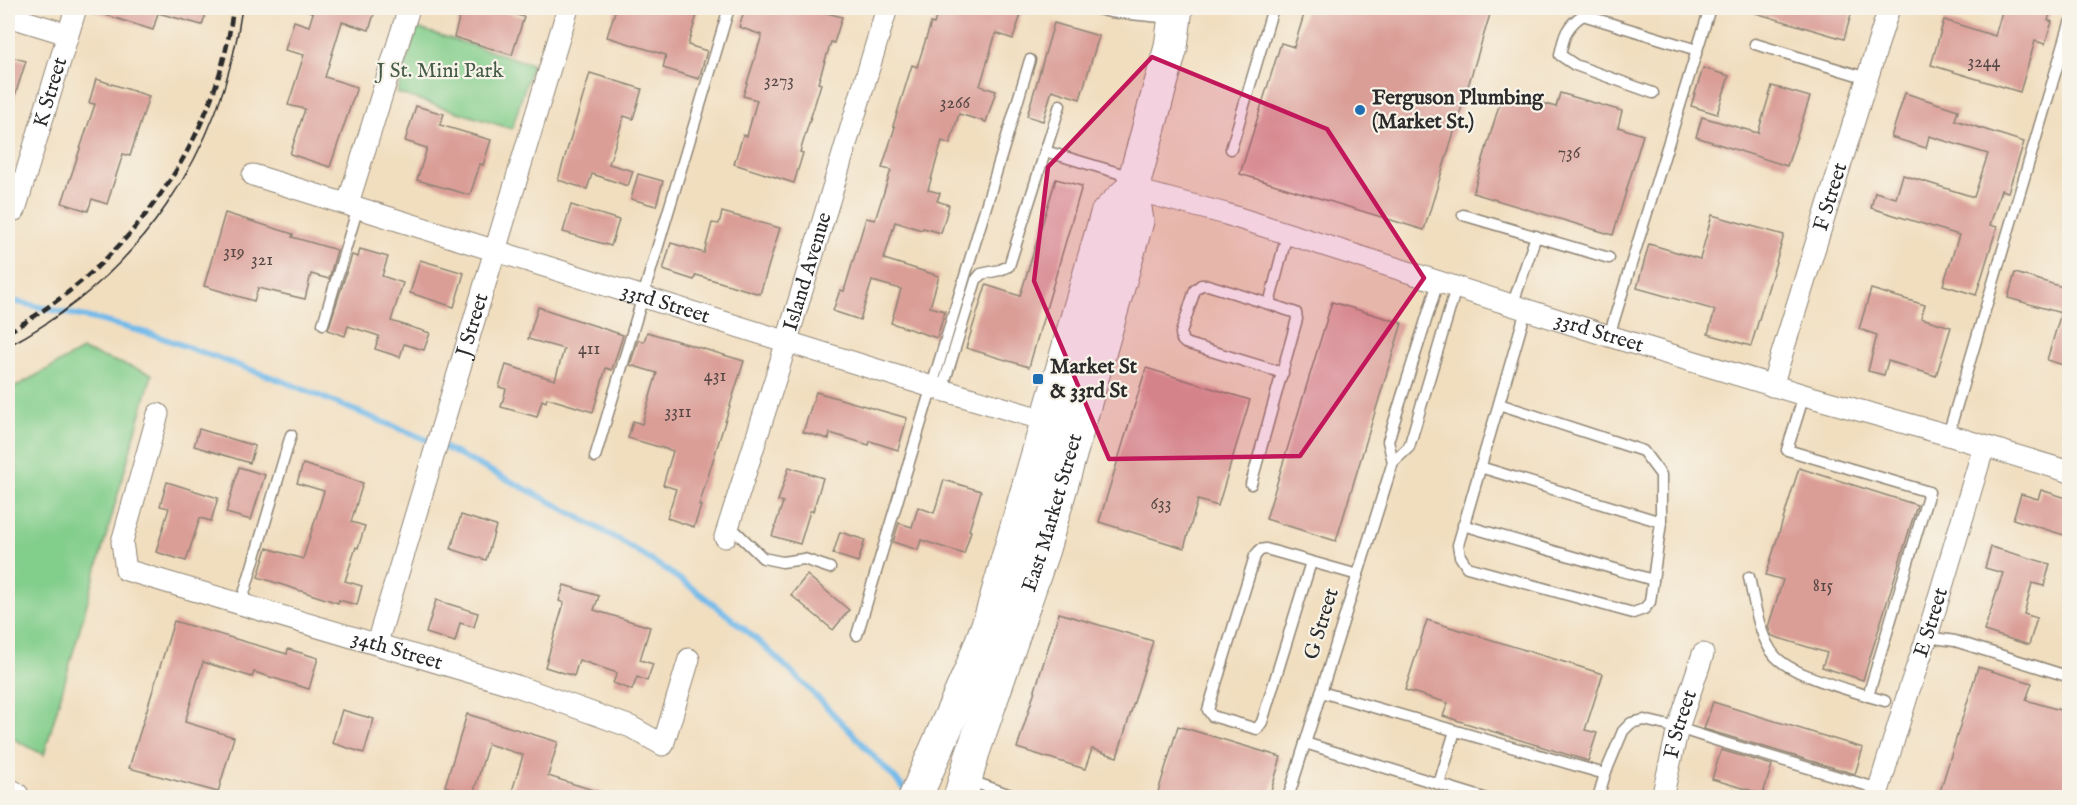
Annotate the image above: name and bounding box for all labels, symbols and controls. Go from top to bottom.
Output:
house number: 3244 [1968,51,2001,74]
street label: K Street [27,54,74,131]
park label: J St. Mini Park [375,58,504,85]
house number: 3273 [764,70,794,93]
place label: Ferguson Plumbing (Market St.) [1372,85,1544,136]
house number: 3266 [940,92,971,115]
marker: Ferguson Plumbing (Market St.) [1353,103,1367,117]
house number: 736 [1558,142,1581,165]
street label: F Street [1807,159,1854,234]
street label: Island Avenue [777,209,838,334]
house number: 319 [223,241,245,264]
house number: 321 [251,249,273,272]
street label: 33rd Street [618,277,713,330]
street label: J Street [450,290,495,362]
street label: 33rd Street [1552,306,1647,359]
house number: 411 [578,338,600,361]
place label: Market St & 33rd St [1050,354,1138,405]
house number: 431 [704,365,726,388]
marker: Market St & 33rd St [1031,372,1045,386]
house number: 3311 [665,401,691,424]
street label: East Market Street [1016,430,1089,596]
house number: 633 [1150,493,1172,516]
house number: 815 [1813,575,1834,598]
street label: E Street [1908,584,1954,661]
street label: G Street [1298,585,1346,663]
street label: 34th Street [348,624,446,677]
street label: F Street [1658,686,1703,761]

